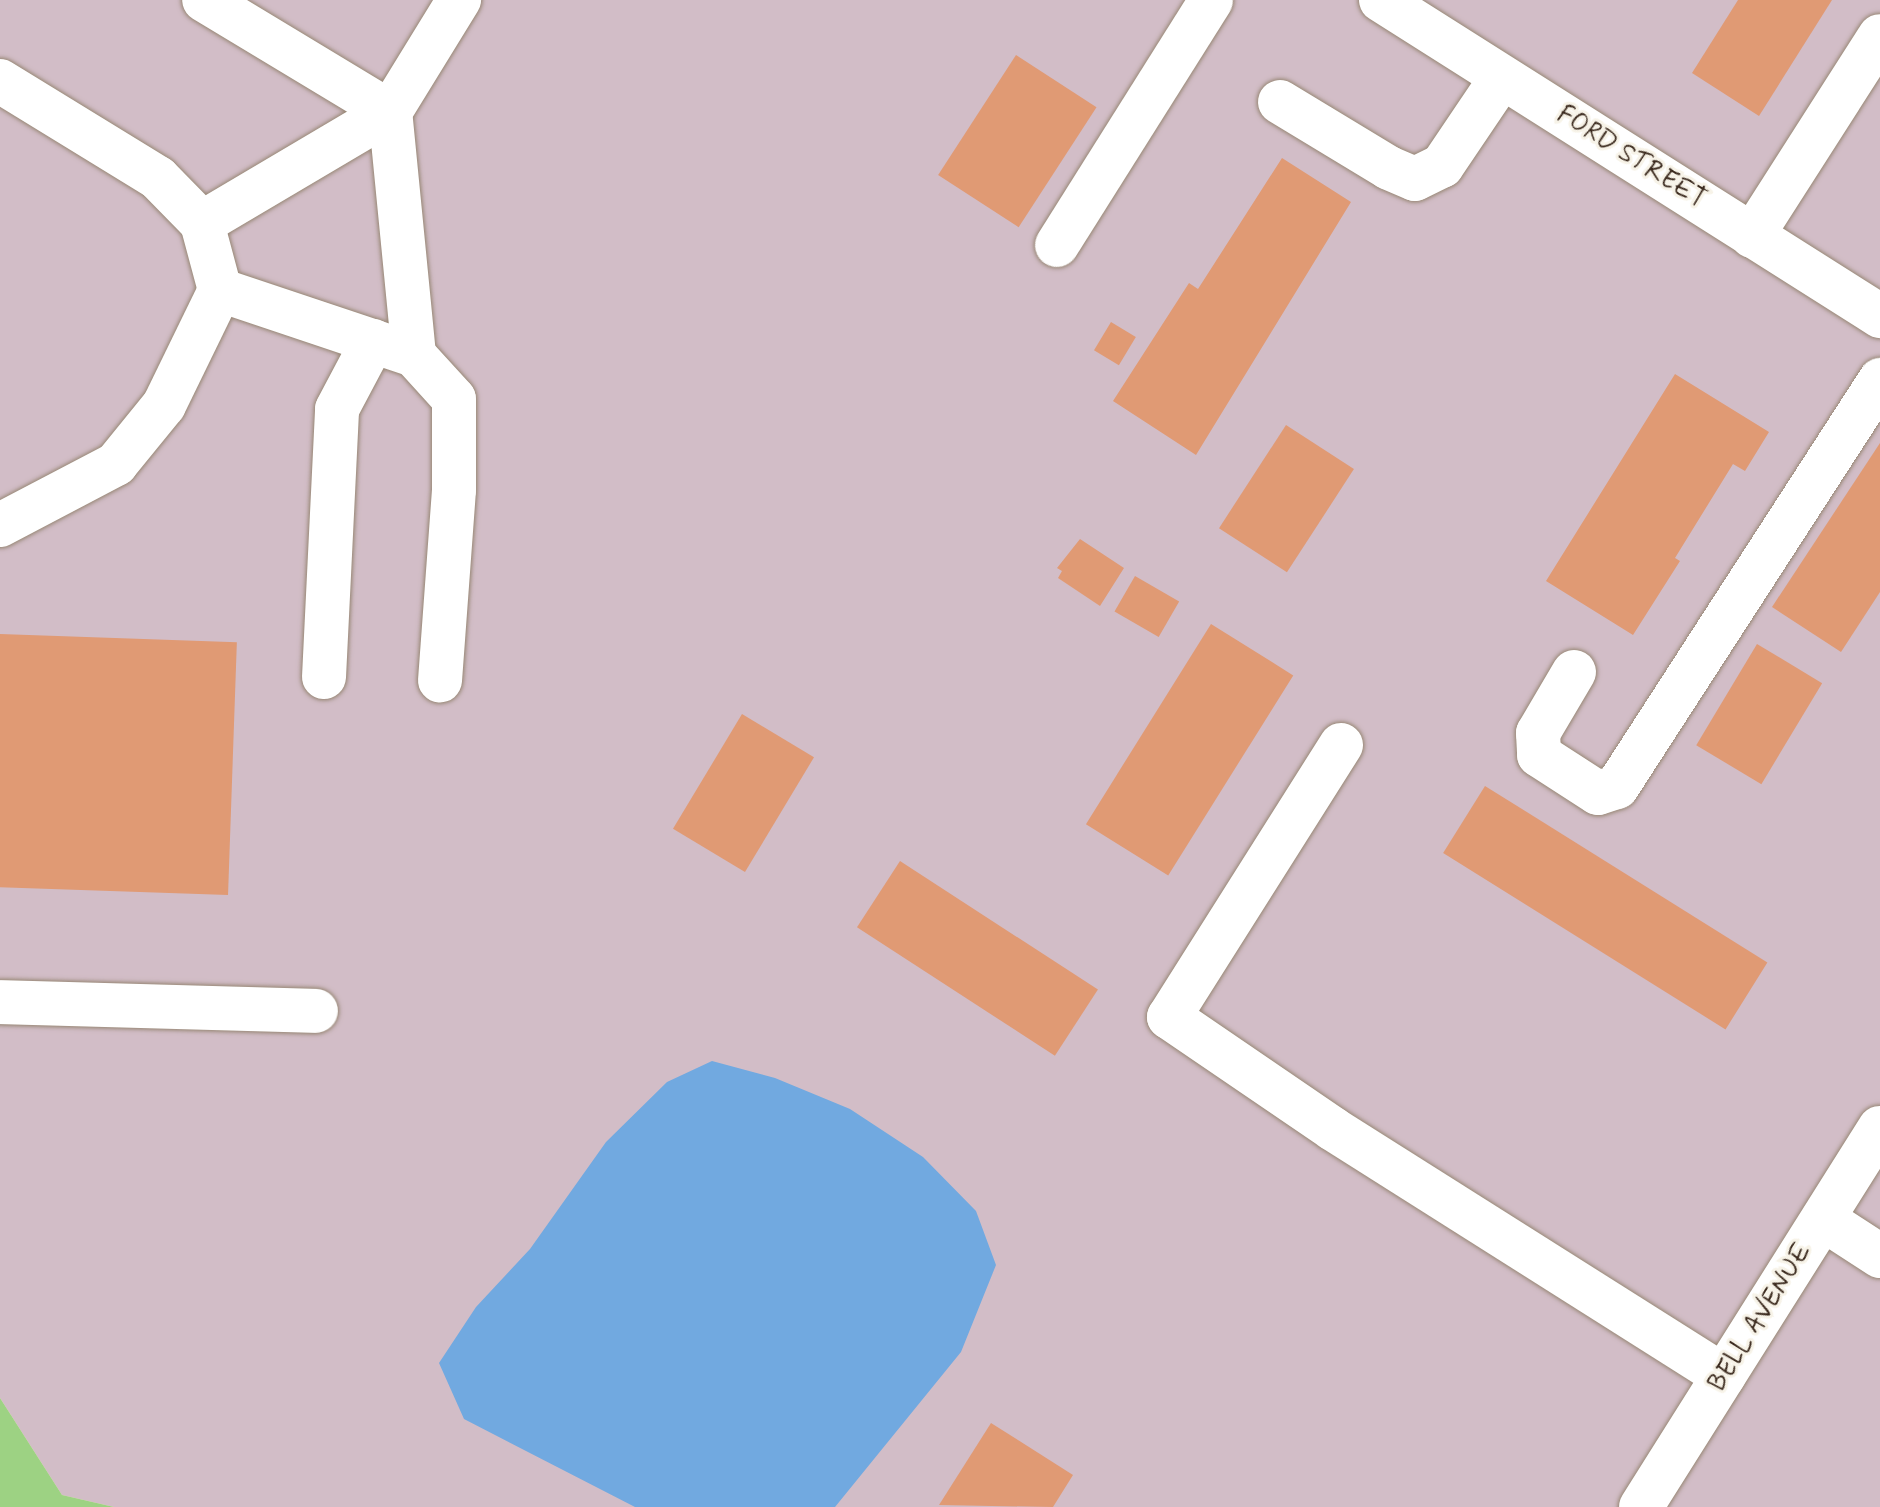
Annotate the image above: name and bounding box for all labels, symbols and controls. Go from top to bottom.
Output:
street label: FORD STREET [1551,100,1711,216]
street label: BELL AVENUE [1703,1238,1819,1398]

